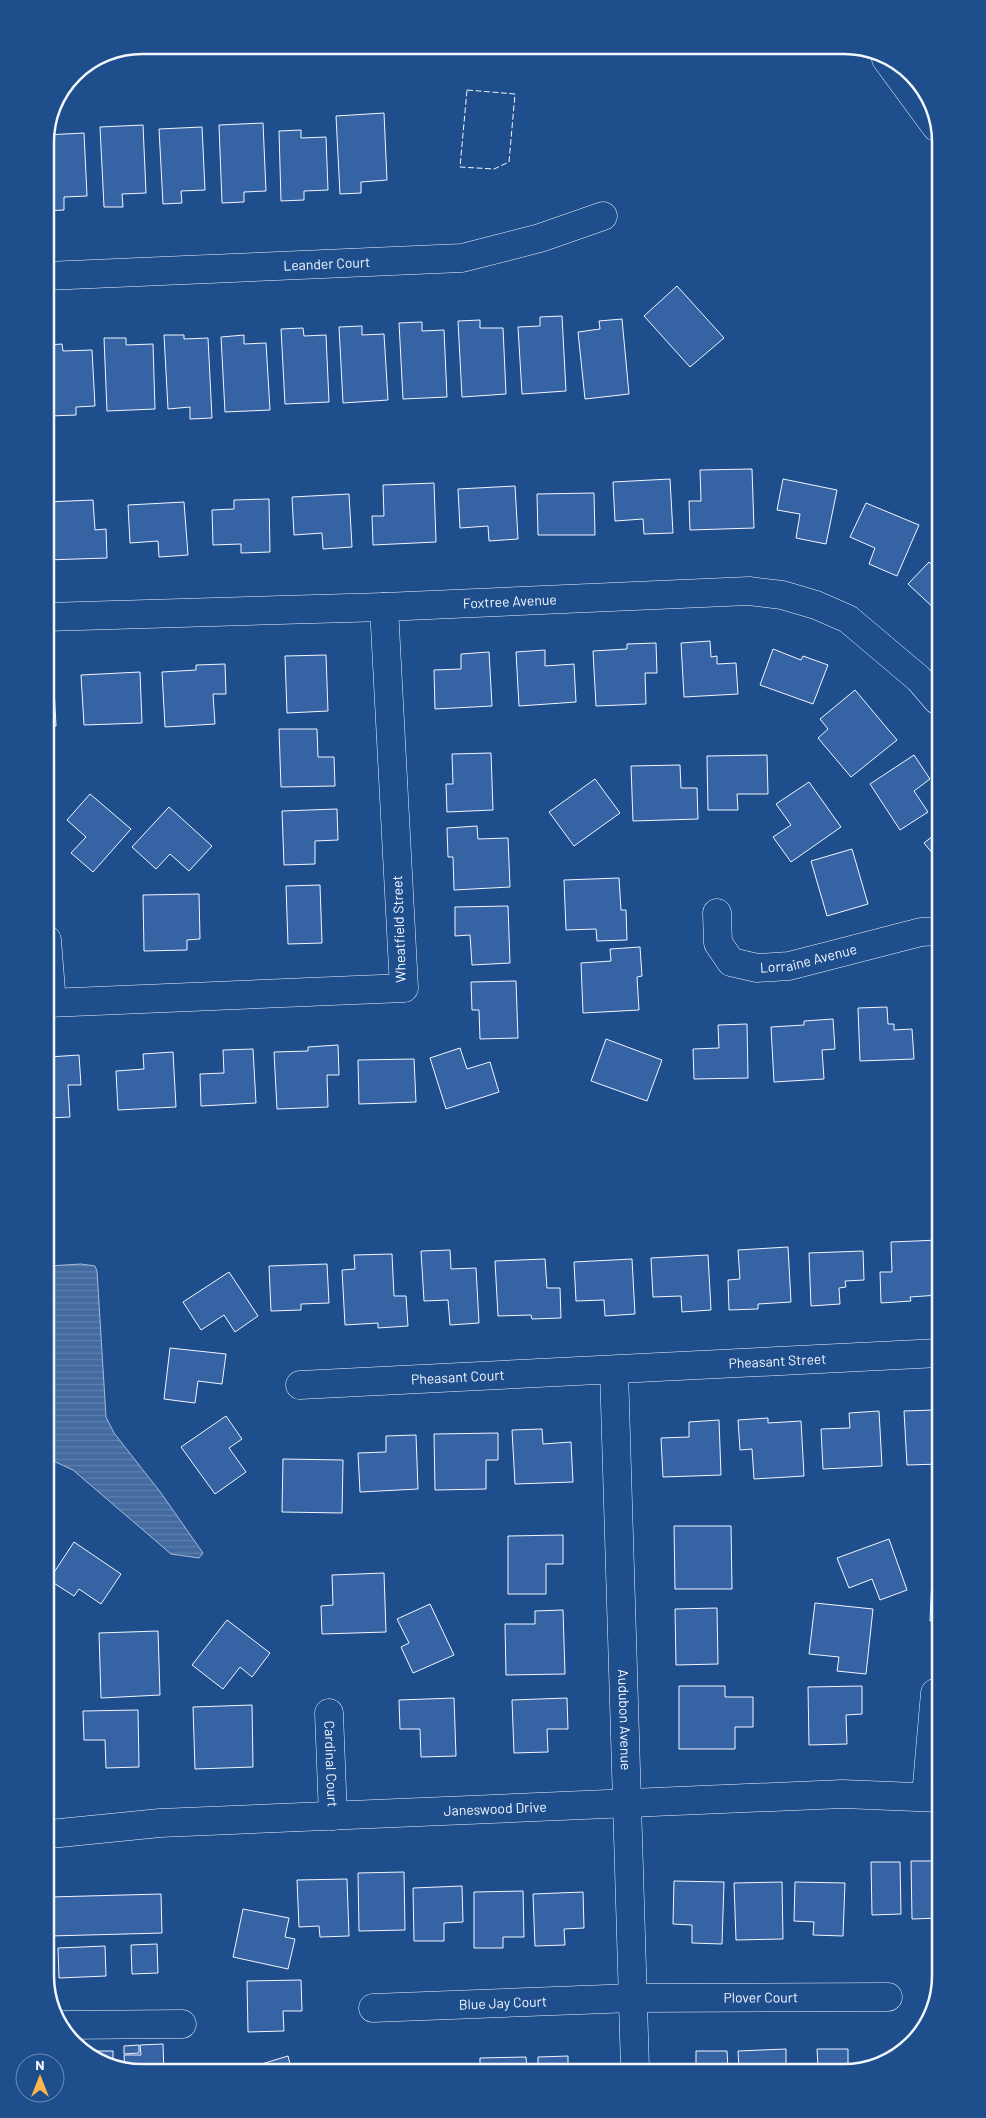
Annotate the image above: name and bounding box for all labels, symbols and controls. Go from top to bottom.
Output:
street label: Leander Court [283,253,371,274]
street label: Foxtree Avenue [462,590,557,612]
street label: Wheatfield Street [388,875,409,983]
street label: Lorraine Avenue [759,940,858,976]
street label: Pheasant Street [728,1350,827,1372]
street label: Pheasant Court [411,1366,505,1387]
street label: Audubon Avenue [615,1669,635,1771]
street label: Cardinal Court [321,1720,342,1808]
street label: Janeswood Drive [443,1798,547,1819]
street label: Plover Court [723,1988,798,2006]
street label: Blue Jay Court [458,1992,547,2013]
north arrow [15,2053,65,2103]
text: N [35,2056,45,2073]

